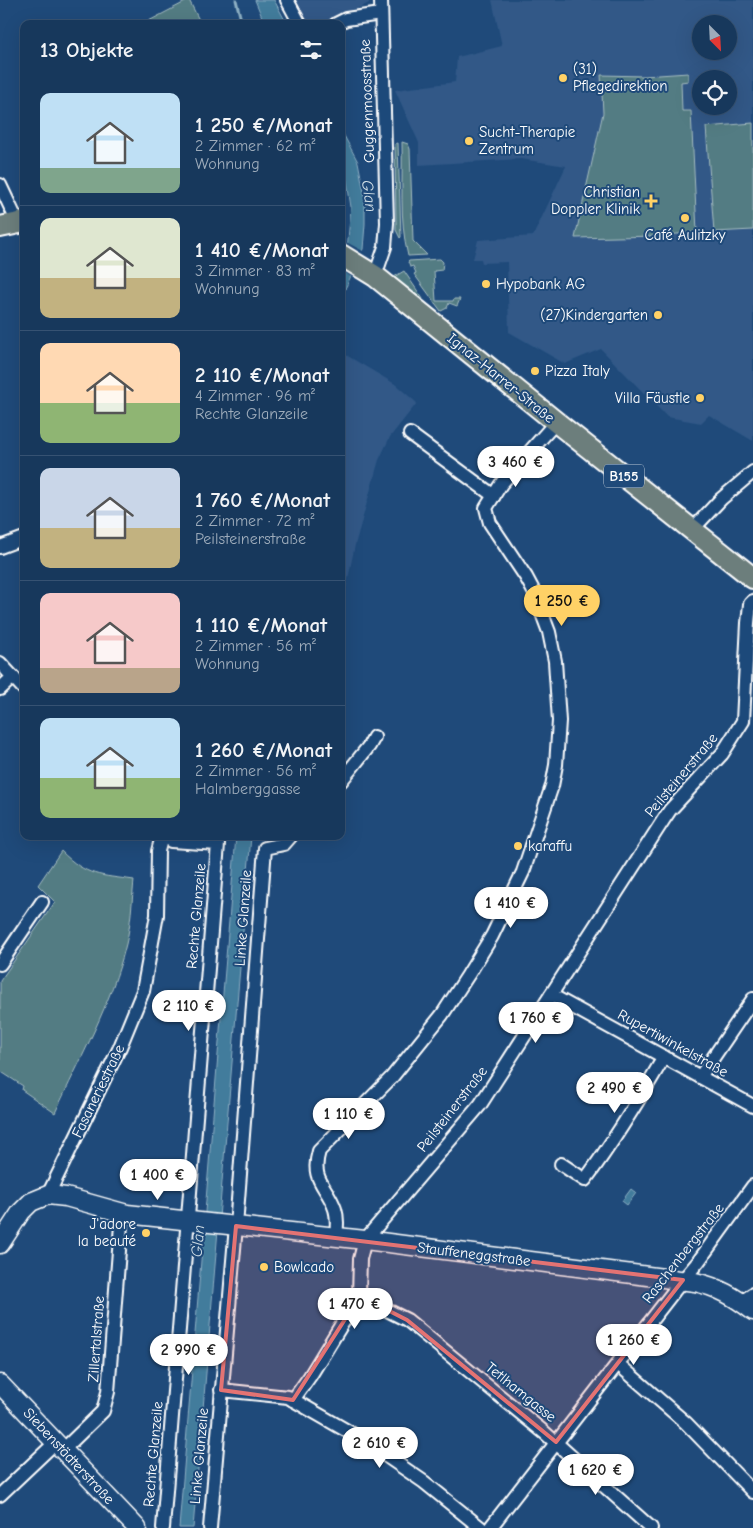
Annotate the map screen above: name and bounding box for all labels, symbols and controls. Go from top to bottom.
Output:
north arrow [692,15,738,60]
map controls [692,15,737,115]
icon: filters [297,36,325,64]
text: 13 Objekte [40,38,133,62]
street label: Guggenmoosstraße [356,38,378,163]
place label: (31) Pflegedirektion [573,60,668,95]
button: locate [692,70,737,115]
marker: (31) Pflegedirektion [557,72,569,84]
icon: home [80,113,140,173]
text: 1 250 €/Monat [195,113,332,137]
place label: Sucht-Therapie Zentrum [479,123,576,158]
marker: Sucht-Therapie Zentrum [463,135,475,147]
text: 2 Zimmer · 62 m² [195,137,316,155]
text: Wohnung [195,155,260,173]
water label: Glan [358,179,380,213]
place label: Christian Doppler Klinik [551,183,641,218]
marker: Christian Doppler Klinik [644,194,658,208]
marker: Café Aulitzky [679,212,691,224]
place label: Café Aulitzky [644,226,726,244]
icon: home [80,238,140,298]
text: 1 410 €/Monat [195,238,329,262]
text: 3 Zimmer · 83 m² [195,262,315,280]
place label: Hypobank AG [496,275,585,293]
marker: Hypobank AG [480,278,492,290]
text: Wohnung [195,280,260,298]
place label: (27)Kindergarten [540,306,648,324]
marker: (27)Kindergarten [652,309,664,321]
street label: Ignaz-Harrer-Straße [444,329,559,427]
place label: Pizza Italy [545,362,610,380]
icon: home [80,363,140,423]
text: 2 110 €/Monat [195,363,329,387]
marker: Pizza Italy [529,365,541,377]
text: 4 Zimmer · 96 m² [195,387,315,405]
place label: Villa Fäustle [615,389,690,407]
marker: Villa Fäustle [694,392,706,404]
text: Rechte Glanzeile [195,405,308,423]
pin: 3 460 € [470,446,562,488]
text: 3 460 € [488,453,544,471]
road number: B155 [604,464,644,488]
icon: home [80,488,140,548]
text: 1 760 €/Monat [195,488,330,512]
text: 2 Zimmer · 72 m² [195,512,315,530]
text: Peilsteinerstraße [195,530,306,548]
pin: 1 250 € [516,584,608,627]
text: 1 250 € [535,592,589,610]
icon: home [80,613,140,673]
text: 1 110 €/Monat [195,613,327,637]
text: 2 Zimmer · 56 m² [195,637,316,655]
text: Wohnung [195,655,260,673]
street label: Peilsteinerstraße [641,729,722,821]
icon: home [80,738,140,798]
text: 1 260 €/Monat [195,738,332,762]
text: 2 Zimmer · 56 m² [195,762,316,780]
text: Halmberggasse [195,780,301,798]
place label: karaffu [528,837,572,855]
marker: karaffu [512,840,524,852]
street label: Rechte Glanzeile [182,862,210,970]
street label: Linke Glanzeile [231,869,255,967]
pin: 1 410 € [465,886,557,929]
text: 1 410 € [485,894,537,912]
pin: 2 110 € [143,990,235,1032]
text: 2 110 € [163,997,215,1015]
pin: 1 760 € [490,1002,582,1044]
street label: Rupertiwinkelstraße [615,1005,732,1081]
text: 1 760 € [510,1009,562,1027]
street label: Fasaneriestraße [68,1041,129,1141]
street label: Peilsteinerstraße [413,1062,491,1156]
pin: 2 490 € [569,1072,661,1114]
text: 2 490 € [587,1079,643,1097]
pin: 1 110 € [303,1098,395,1140]
text: 1 110 € [324,1105,374,1123]
pin: 1 400 € [112,1158,204,1201]
text: 1 400 € [131,1166,185,1184]
street label: Raschenbergstraße [638,1199,728,1307]
place label: J'adore la beauté [78,1215,136,1250]
water label: Glan [188,1224,208,1258]
marker: J'adore la beauté [140,1227,152,1239]
street label: Stauffeneggstraße [416,1238,532,1270]
place label: Bowlcado [274,1258,334,1276]
marker: Bowlcado [258,1261,270,1273]
pin: 1 470 € [309,1288,401,1330]
street label: Zillertalstraße [84,1295,108,1383]
text: 1 470 € [329,1295,381,1313]
pin: 1 260 € [588,1324,680,1366]
text: 1 260 € [607,1331,661,1349]
pin: 2 990 € [143,1334,235,1376]
text: 2 990 € [161,1341,217,1359]
street label: Tetlhamgasse [482,1358,560,1426]
street label: Rechte Glanzeile [139,1400,167,1508]
street label: Siebenstädterstraße [20,1404,119,1508]
street label: Linke Glanzeile [186,1407,212,1505]
pin: 2 610 € [334,1426,426,1469]
text: 2 610 € [353,1434,407,1452]
pin: 1 620 € [550,1454,642,1496]
text: 1 620 € [569,1461,623,1479]

